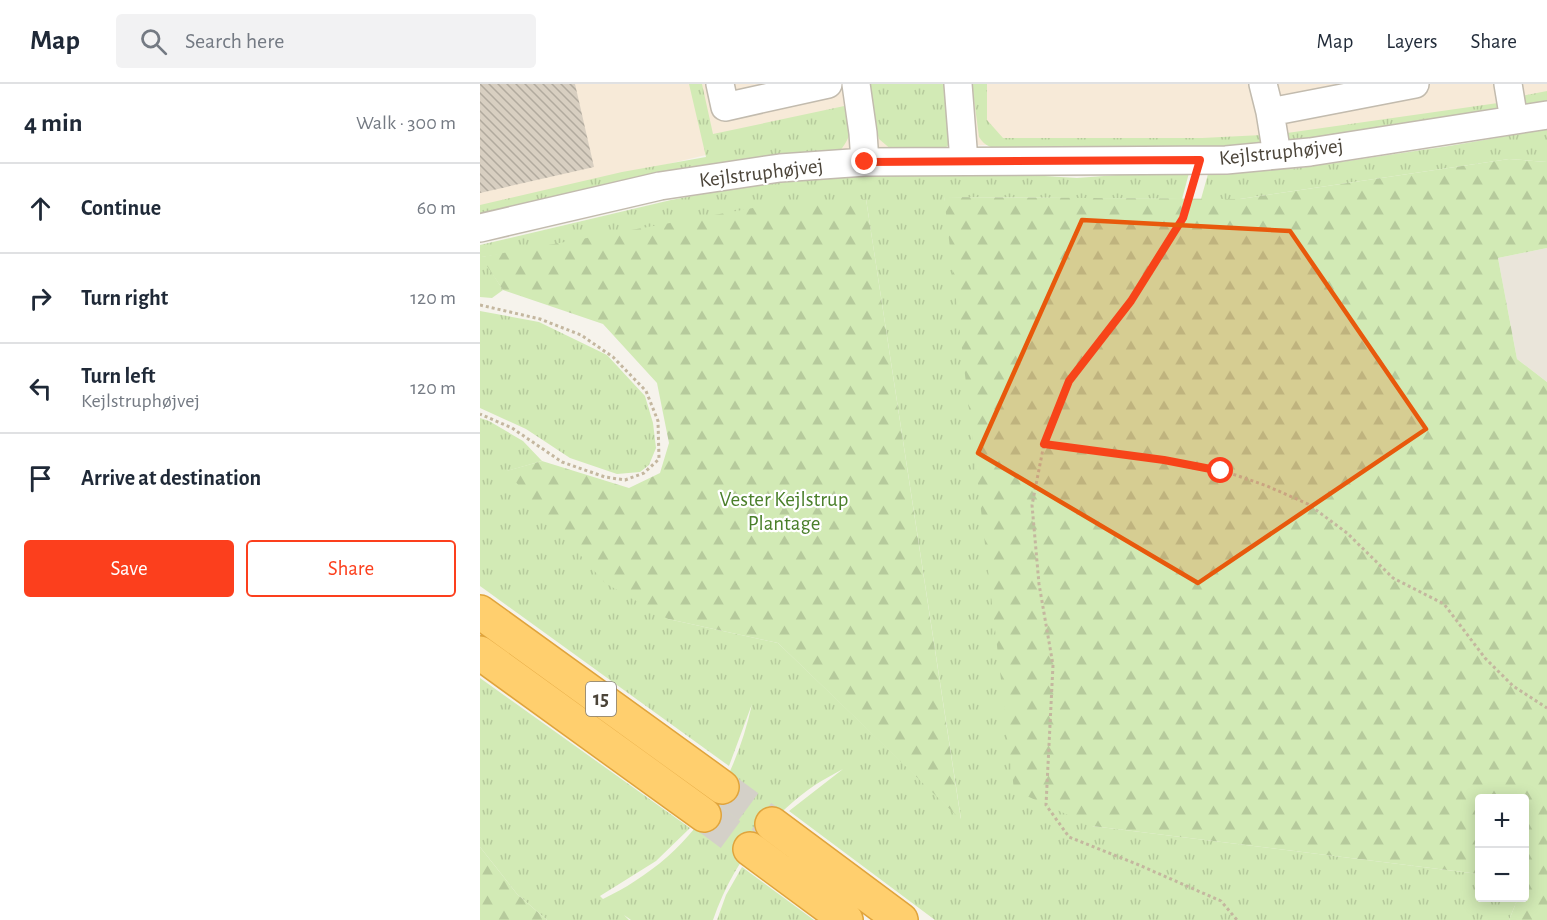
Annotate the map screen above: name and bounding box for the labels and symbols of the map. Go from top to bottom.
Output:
street label: Kejlstruphøjvej [1218,135,1344,169]
route end [851,148,877,174]
street label: Kejlstruphøjvej [698,155,824,191]
route start [1207,457,1233,483]
park label: Vester Kejlstrup Plantage [720,489,848,534]
road number: 15 [586,682,616,716]

